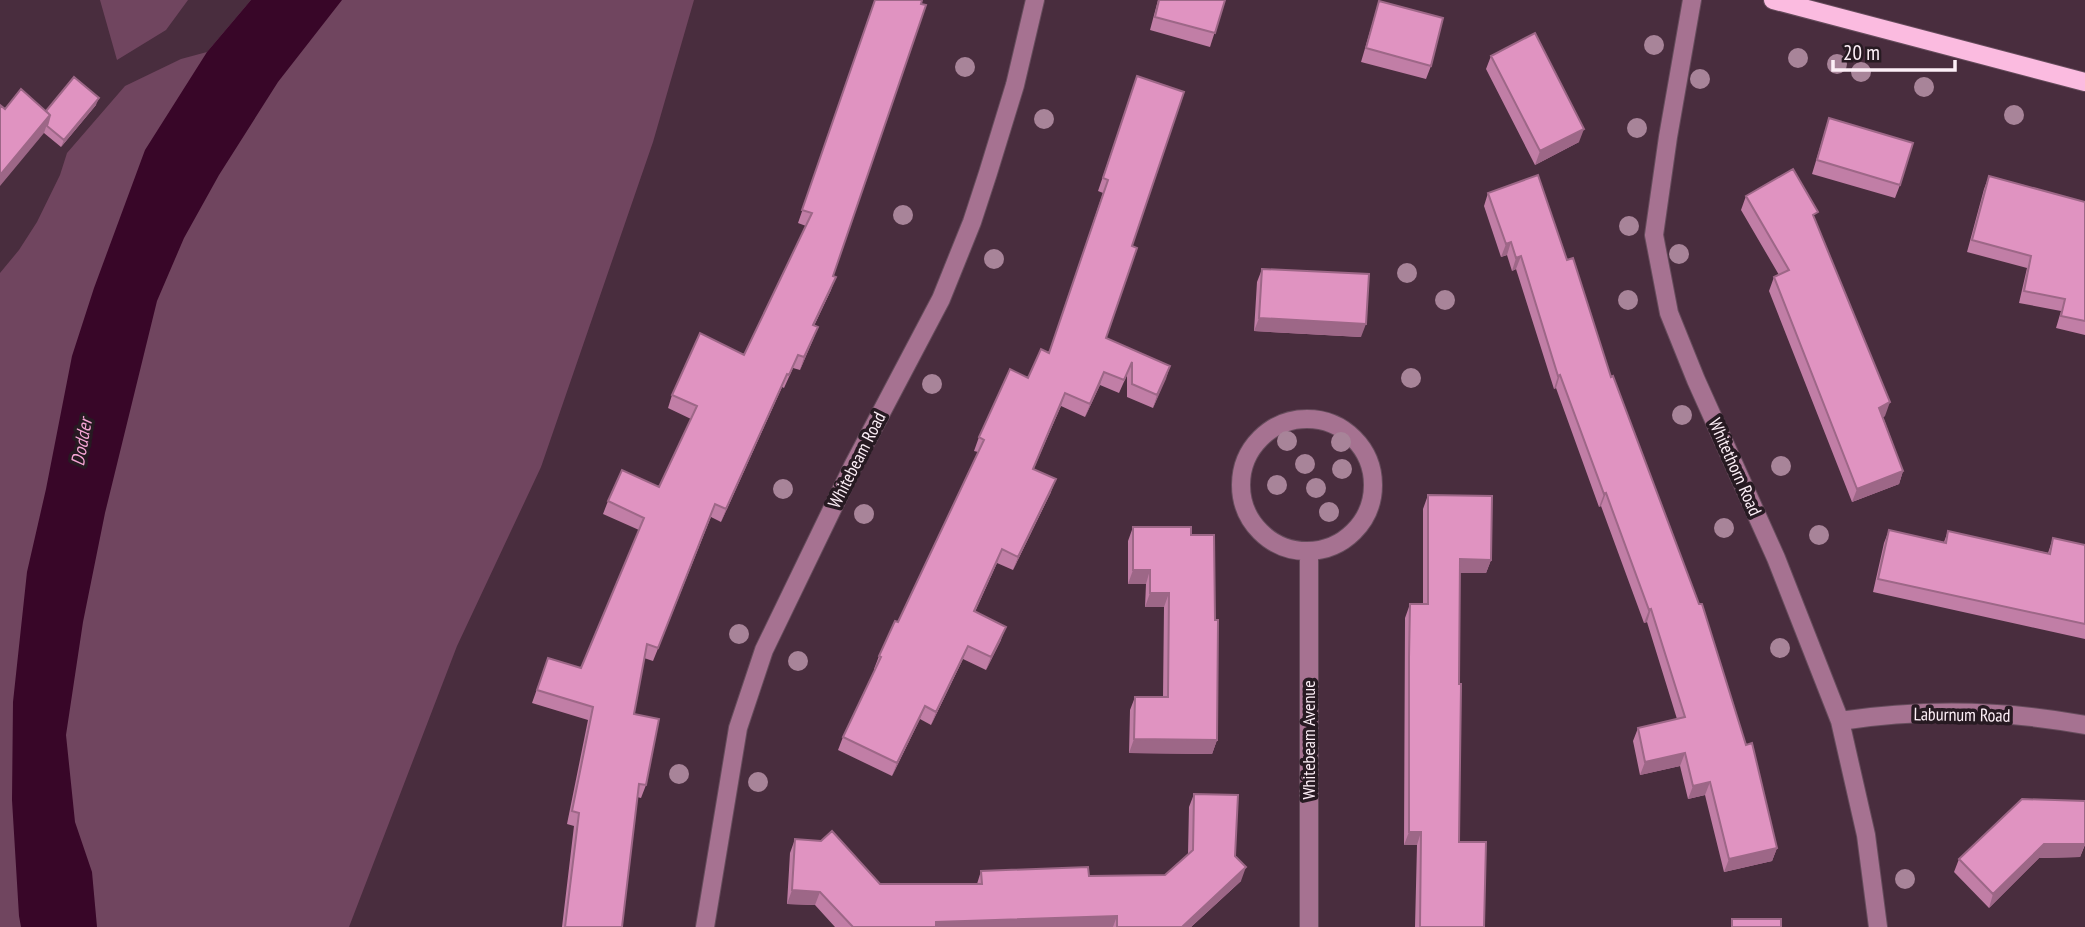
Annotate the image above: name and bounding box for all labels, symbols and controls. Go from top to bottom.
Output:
scale bar [1833,28,1955,72]
text: 20 m [1843,39,1880,66]
street label: Whitebeam Road [823,408,891,512]
water label: Dodder [65,414,97,468]
street label: Whitethorn Road [1704,415,1767,519]
street label: Whitebeam Avenue [1297,680,1320,800]
street label: Laburnum Road [1913,702,2011,727]

